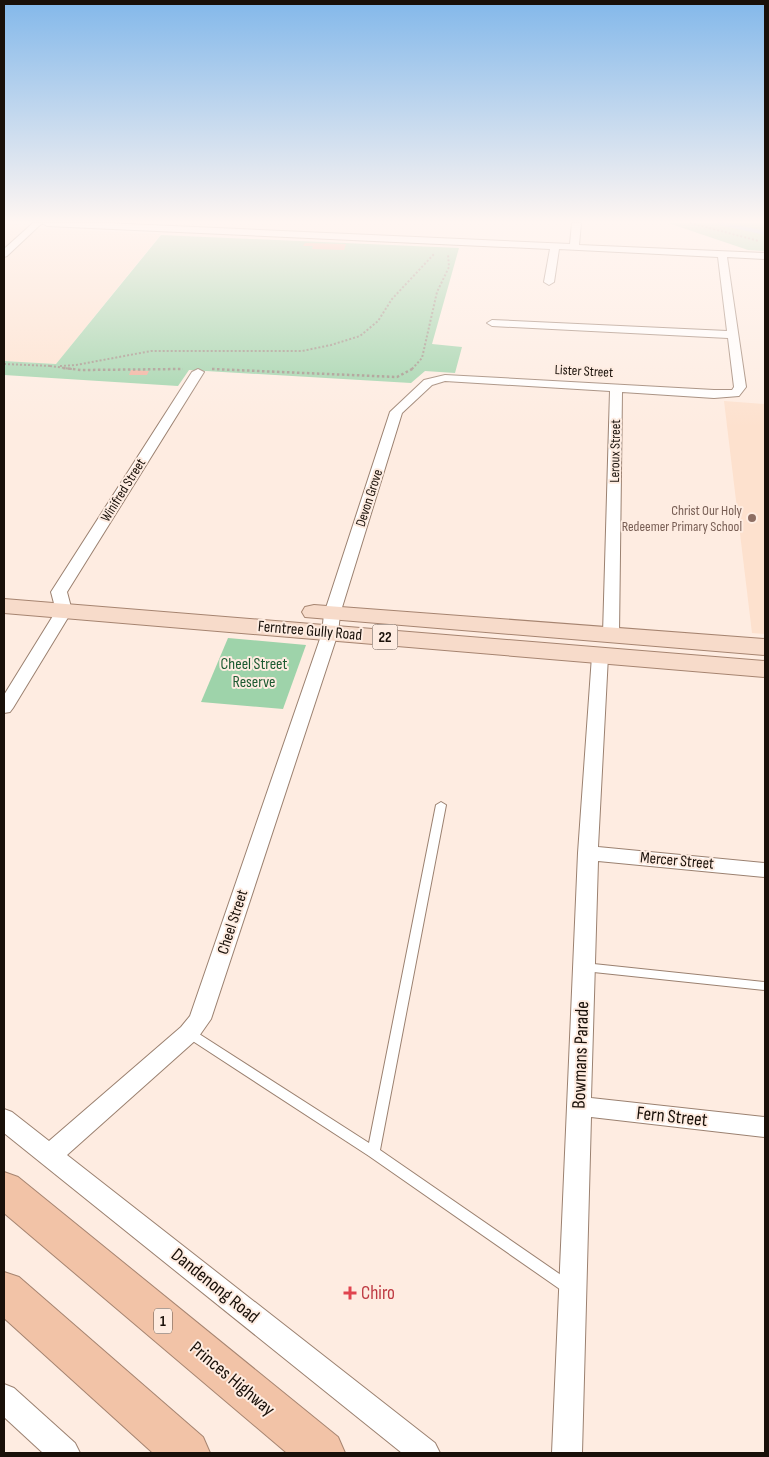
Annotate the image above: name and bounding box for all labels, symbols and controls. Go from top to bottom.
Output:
street label: Lister Street [554,361,614,381]
street label: Leroux Street [606,419,624,483]
street label: Winifred Street [97,455,149,525]
street label: Devon Grove [352,467,386,529]
place label: Christ Our Holy Redeemer Primary School [622,502,743,535]
marker: Christ Our Holy Redeemer Primary School [746,512,758,524]
street label: Ferntree Gully Road [257,617,363,645]
road number: 22 [372,624,398,650]
park label: Cheel Street Reserve [221,655,287,692]
street label: Mercer Street [639,848,715,874]
street label: Cheel Street [214,887,252,957]
street label: Bowmans Parade [568,1001,594,1109]
street label: Fern Street [635,1102,709,1132]
street label: Dandenong Road [166,1244,264,1328]
place label: Chiro [361,1282,395,1305]
marker: Chiro [343,1286,357,1300]
road number: 1 [154,1308,172,1334]
street label: Princes Highway [185,1337,280,1422]

